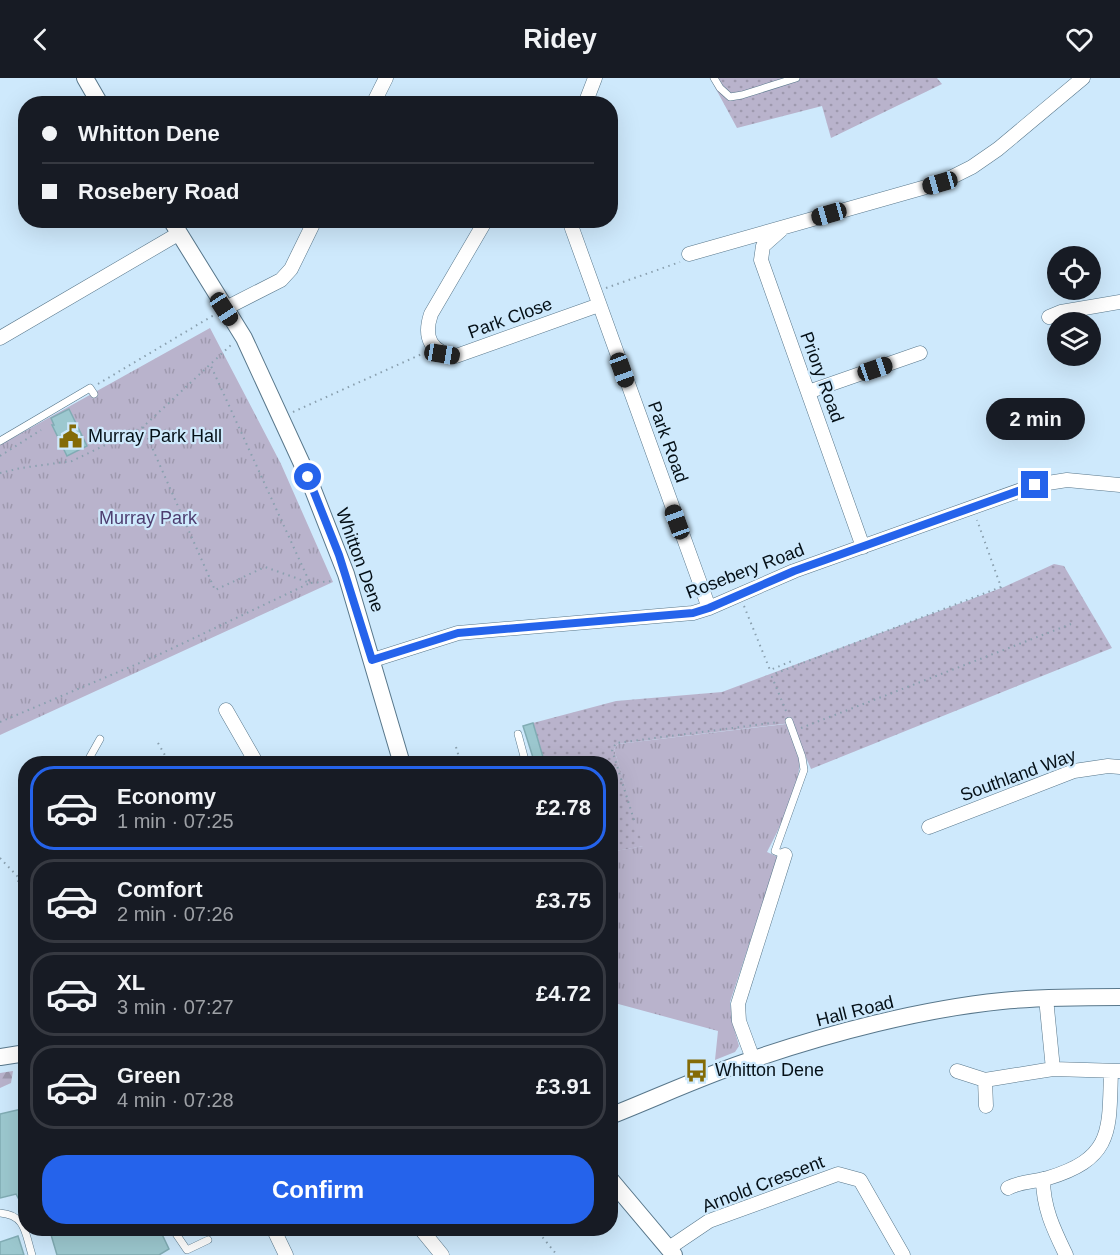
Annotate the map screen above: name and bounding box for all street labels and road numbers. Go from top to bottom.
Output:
street label: Park Close [465,294,555,342]
street label: Priory Road [796,329,848,425]
street label: Park Road [644,399,692,485]
street label: Whitton Dene [332,505,388,615]
street label: Rosebery Road [683,539,807,603]
street label: Southland Way [958,745,1078,805]
street label: Hall Road [814,992,896,1030]
street label: Arnold Crescent [699,1152,827,1216]

